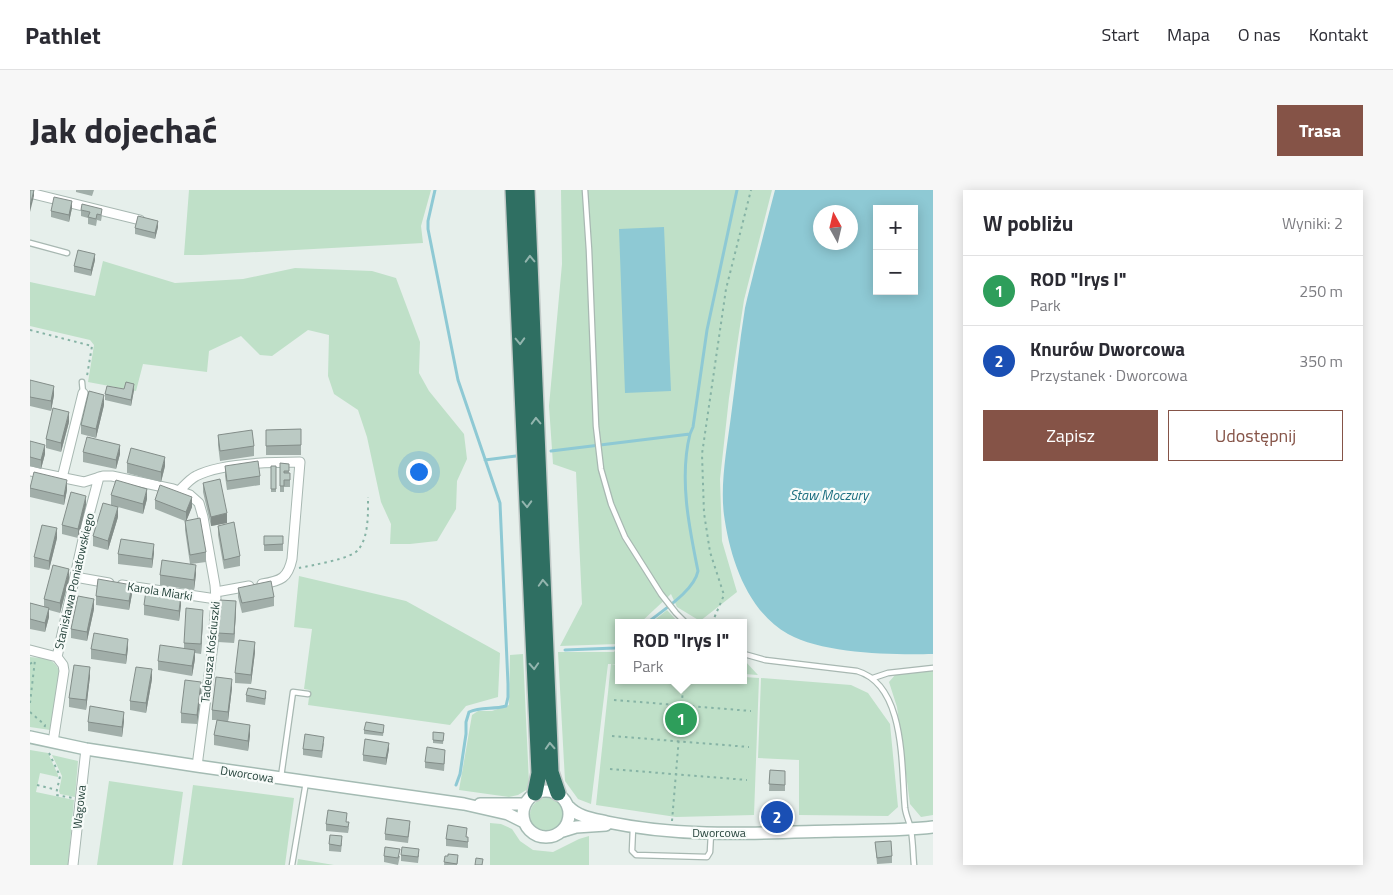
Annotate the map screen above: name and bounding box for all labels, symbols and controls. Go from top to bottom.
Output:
text: Pathlet [25,17,101,53]
text: Start [1102,21,1139,48]
text: Mapa [1167,21,1210,48]
text: O nas [1238,21,1281,48]
text: Kontakt [1309,21,1368,48]
text: Jak dojechać [30,103,217,157]
button: Trasa [1277,105,1363,156]
north arrow [813,205,858,250]
map controls [873,205,918,295]
button: + [873,205,918,250]
text: W pobliżu [983,207,1073,239]
text: Wyniki: 2 [1282,211,1343,235]
button: − [873,250,918,295]
one-way arrow [525,254,535,262]
text: ROD "Irys I" [1030,264,1127,293]
text: 1 [995,279,1003,303]
text: 250 m [1299,279,1343,303]
text: Park [1030,293,1061,317]
text: Knurów Dworcowa [1030,334,1185,363]
one-way arrow [515,338,526,346]
text: 2 [995,349,1003,373]
text: 350 m [1299,349,1343,373]
text: Przystanek · Dworcowa [1030,363,1187,387]
button: Zapisz [983,410,1158,461]
button: Udostępnij [1168,410,1343,461]
one-way arrow [531,417,542,425]
your location [406,459,432,485]
water label: Staw Moczury [790,484,870,505]
one-way arrow [522,500,532,508]
street label: Stanisława Poniatowskiego [49,511,99,651]
street label: Karola Miarki [126,576,194,606]
one-way arrow [537,579,548,587]
street label: Tadeusza Kościuszki [195,600,225,704]
popup [615,619,747,684]
text: ROD "Irys I" [633,625,729,654]
text: Park [633,654,663,678]
one-way arrow [529,662,540,670]
pin: 1 [665,700,697,738]
one-way arrow [545,741,555,749]
street label: Dworcowa [219,760,275,788]
street label: Wagowa [67,784,91,830]
pin: 2 [761,798,793,836]
street label: Dworcowa [692,823,746,842]

